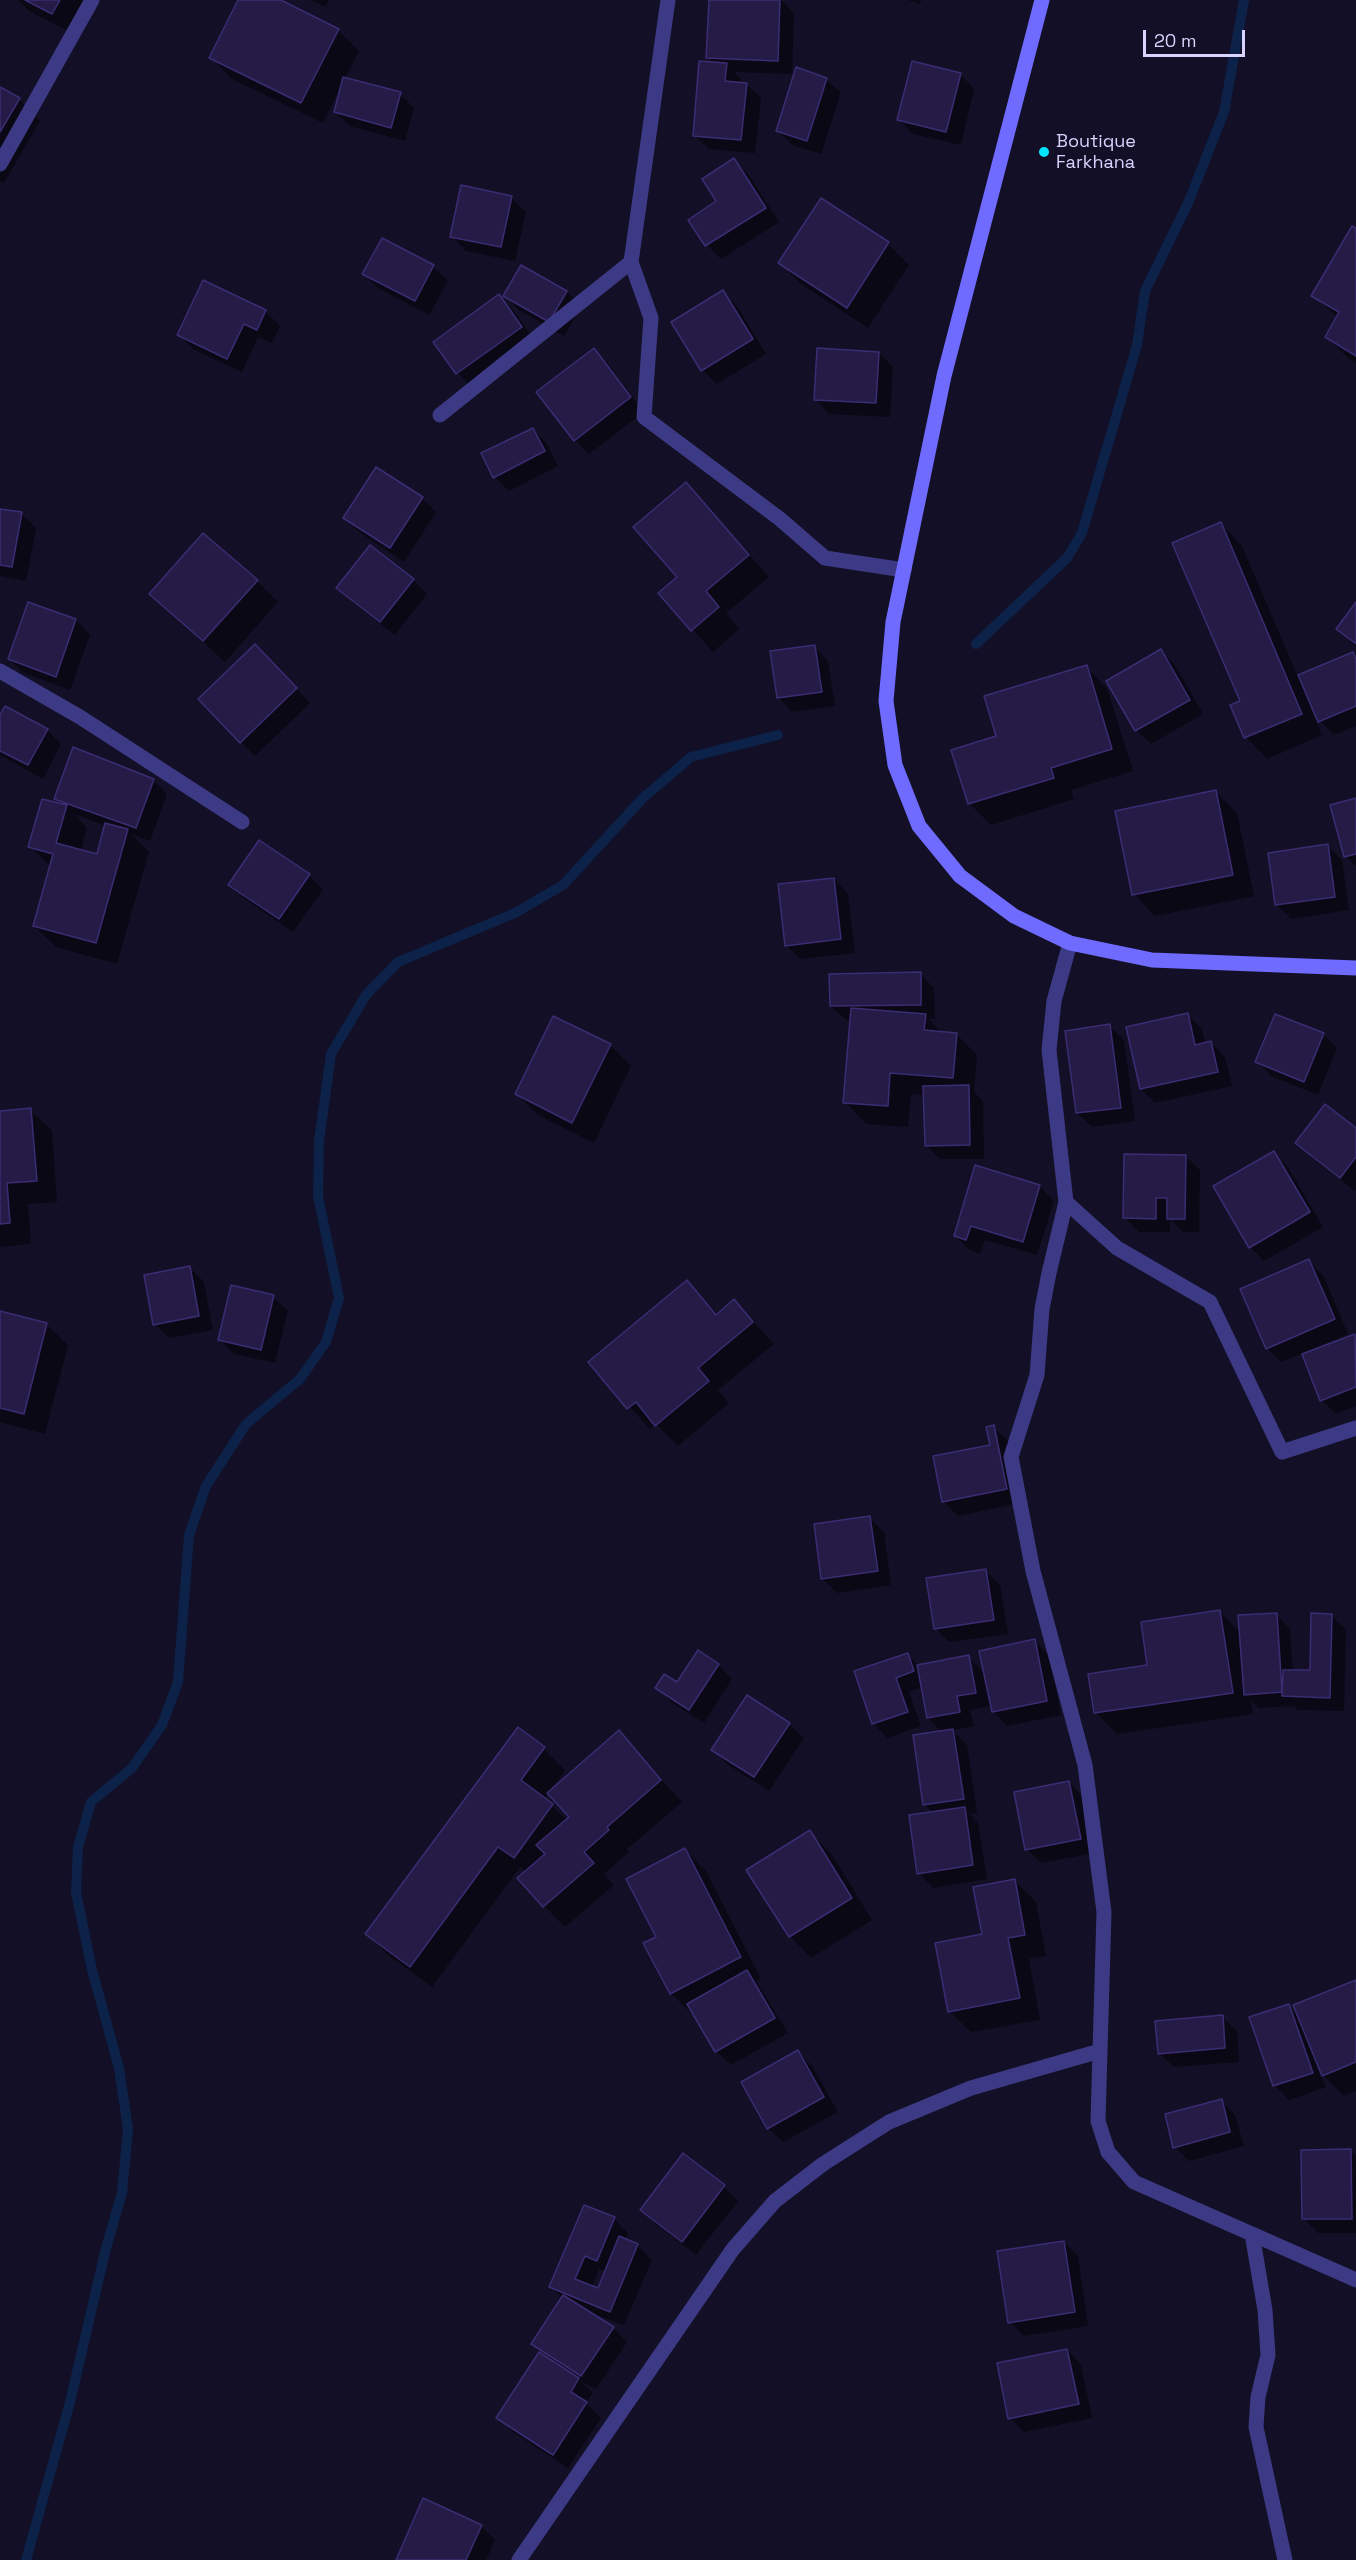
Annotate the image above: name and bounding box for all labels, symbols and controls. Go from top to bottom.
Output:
scale bar [1146,18,1248,56]
text: 20 m [1154,29,1197,52]
place label: Boutique Farkhana [1056,131,1136,174]
marker: Boutique Farkhana [1037,145,1051,159]

